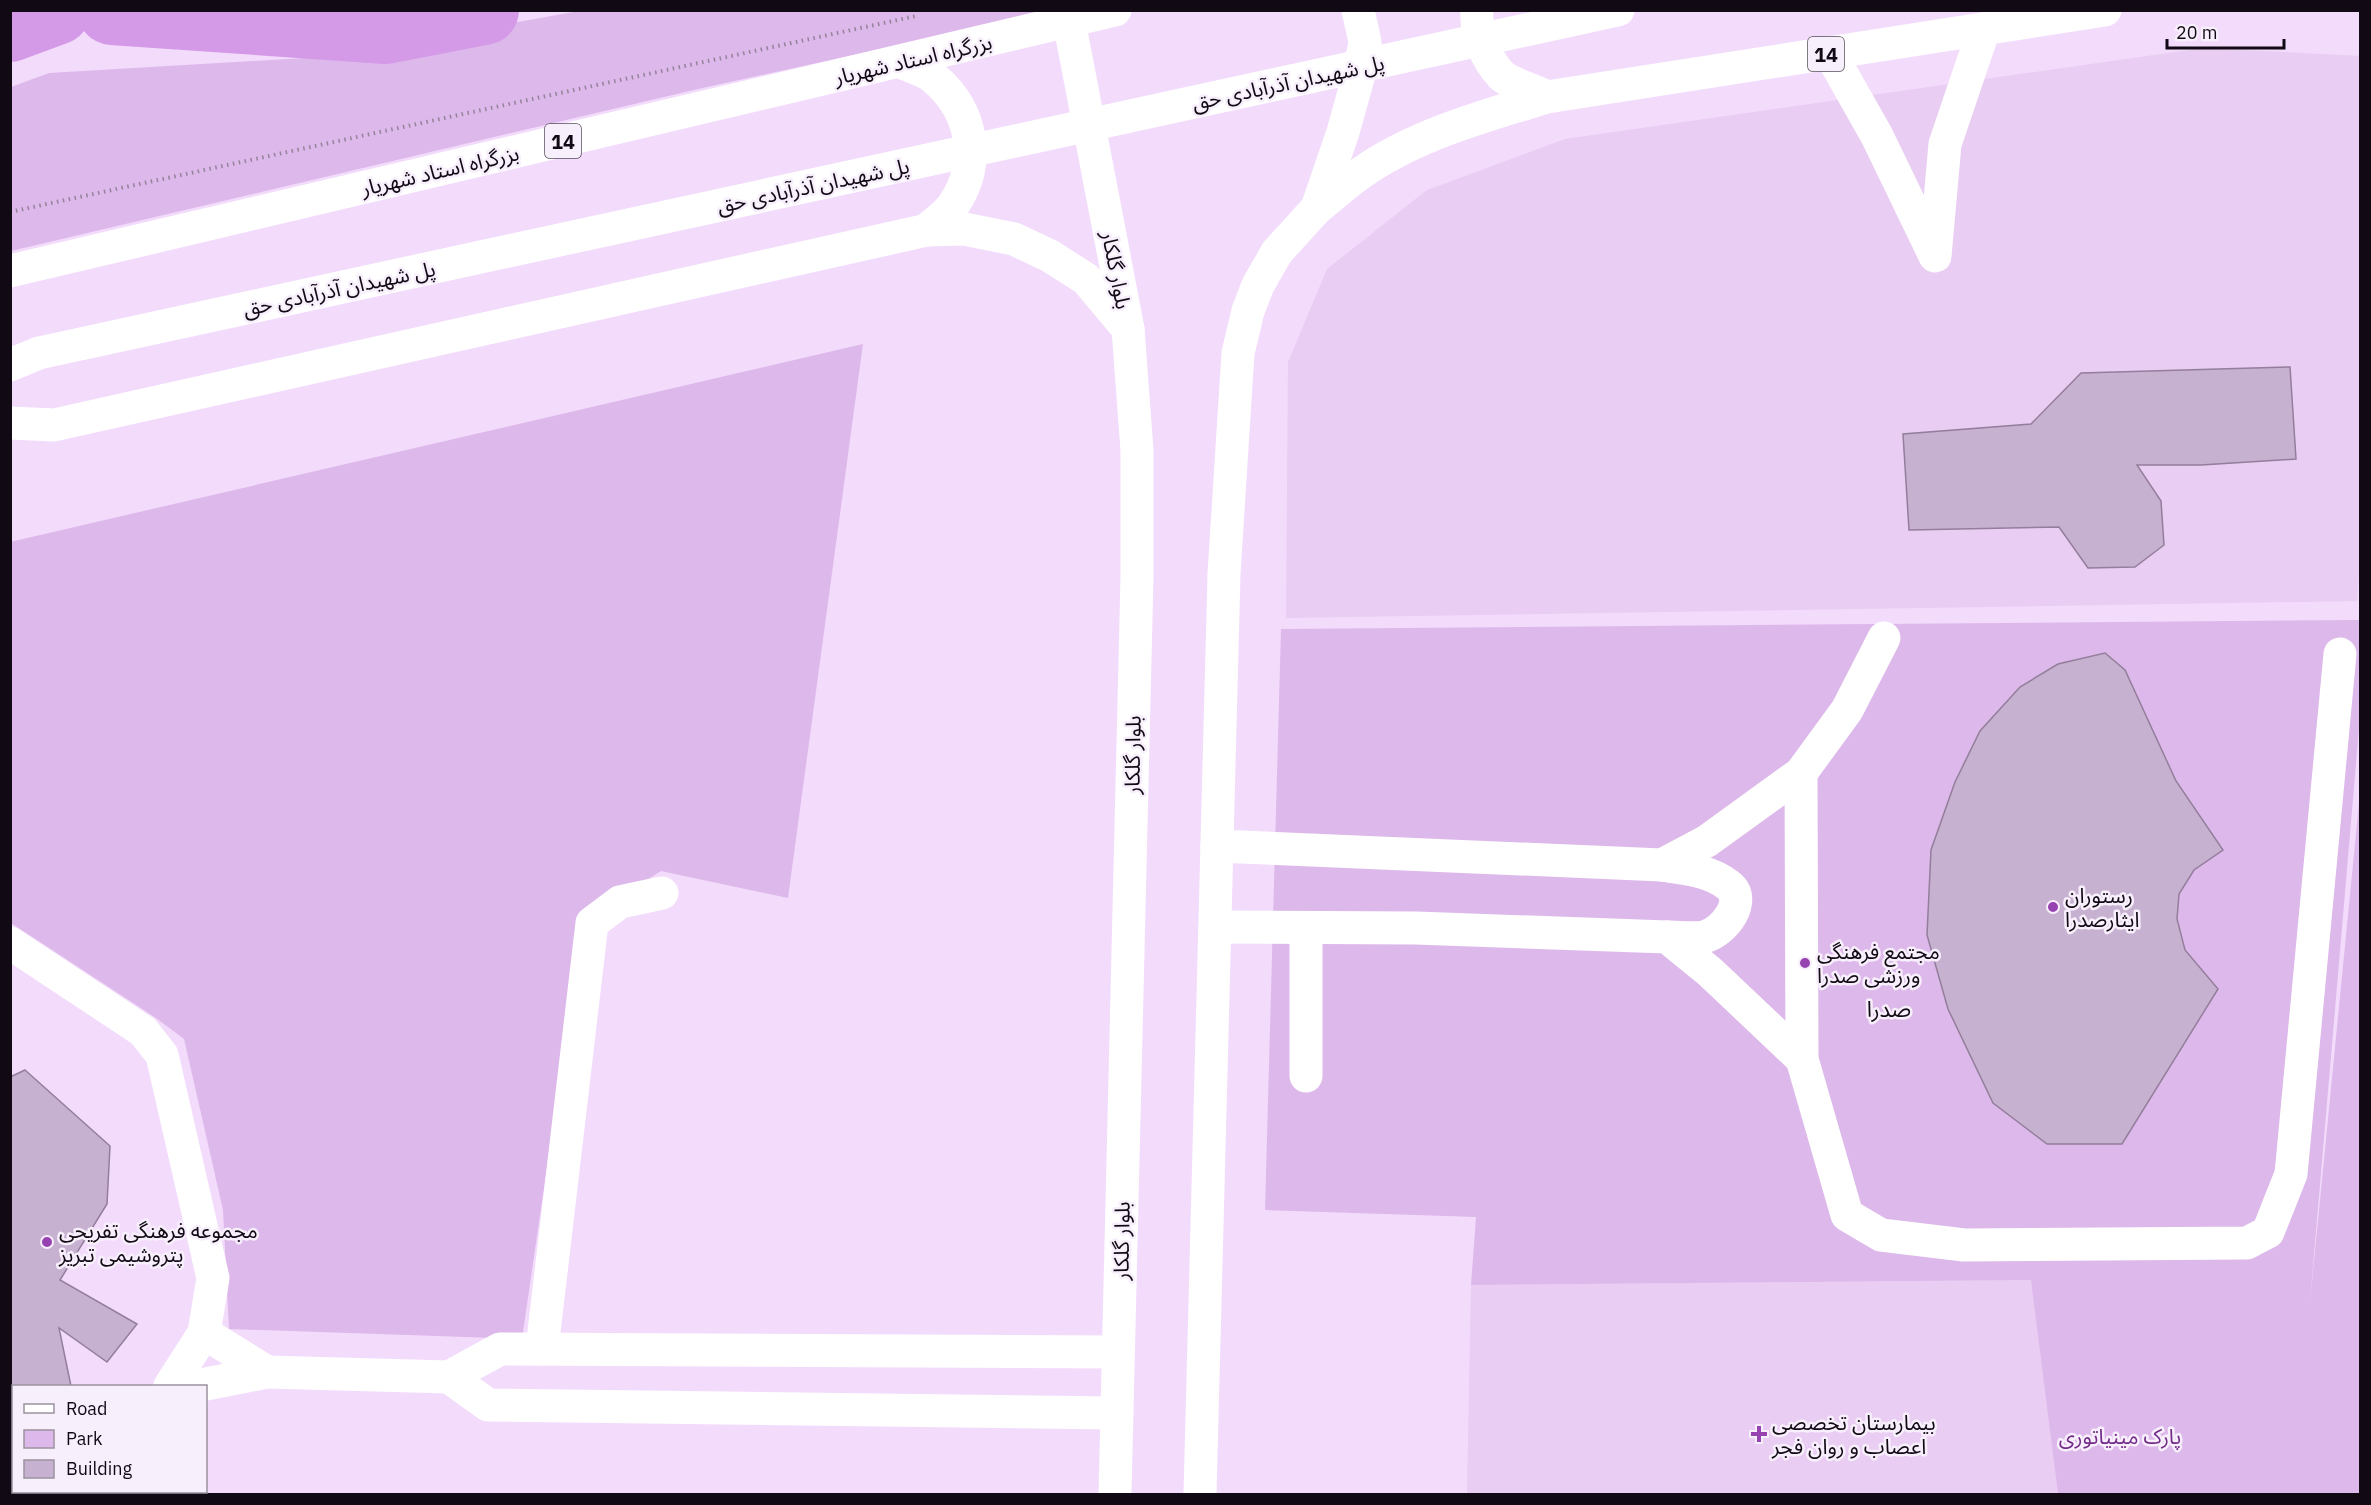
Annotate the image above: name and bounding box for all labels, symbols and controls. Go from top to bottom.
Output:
scale bar [2167,12,2284,50]
text: 20 m [2176,21,2218,44]
street label: بزرگراه استاد شهریار [830,27,995,91]
road number: 14 [1808,37,1844,71]
street label: پل شهیدان آذرآبادی حق [1189,48,1387,116]
road number: 14 [545,124,581,158]
street label: بزرگراه استاد شهریار [357,138,522,202]
street label: پل شهیدان آذرآبادی حق [714,151,912,219]
street label: بلوار گلکار [1096,228,1138,311]
street label: پل شهیدان آذرآبادی حق [240,254,438,322]
street label: بلوار گلکار [1117,715,1147,796]
place label: رستوران ایثارصدرا [2065,881,2140,933]
marker: رستوران ایثارصدرا [2046,900,2060,914]
place label: مجتمع فرهنگی ورزشی صدرا [1817,937,1940,989]
marker: مجتمع فرهنگی ورزشی صدرا [1798,956,1812,970]
district label: صدرا [1867,994,1911,1023]
street label: بلوار گلکار [1106,1201,1136,1282]
place label: مجموعه فرهنگی تفریحی پتروشیمی تبریز [58,1216,258,1268]
marker: مجموعه فرهنگی تفریحی پتروشیمی تبریز [40,1235,54,1249]
legend [12,1385,207,1493]
text: Road [66,1397,107,1420]
place label: بیمارستان تخصصی اعصاب و روان فجر [1771,1408,1936,1460]
park label: پارک مینیاتوری [2059,1422,2181,1450]
marker: بیمارستان تخصصی اعصاب و روان فجر [1750,1425,1768,1443]
text: Park [66,1427,103,1450]
text: Building [66,1457,133,1480]

